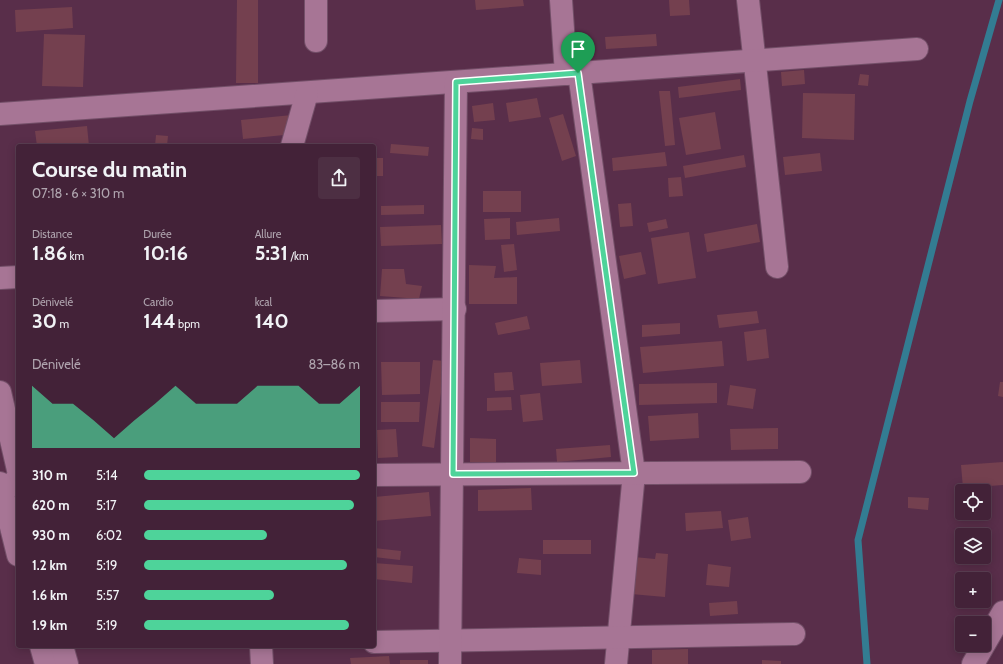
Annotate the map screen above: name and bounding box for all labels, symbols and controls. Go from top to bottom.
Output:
pin [561,32,595,73]
icon: arrive [567,38,589,60]
text: Course du matin [32,156,187,183]
button: share [318,157,360,199]
text: 07:18 · 6 × 310 m [32,185,124,201]
text: Distance [32,227,73,241]
text: Durée [143,227,172,241]
text: Allure [255,227,281,241]
text: 1.86 [32,241,67,265]
text: 10:16 [143,241,188,265]
text: 5:31 [255,241,288,265]
text: km [67,249,84,263]
text: /km [288,249,309,263]
text: Dénivelé [32,295,73,309]
text: Cardio [143,295,173,309]
text: kcal [255,295,272,309]
text: 30 [32,309,57,333]
text: 144 [143,309,176,333]
text: 140 [255,309,289,333]
text: m [57,317,69,331]
text: bpm [176,317,200,331]
text: Dénivelé [32,356,81,372]
text: 83–86 m [308,356,360,372]
text: 310 m [32,467,67,483]
text: 5:14 [96,467,118,483]
map controls [955,484,991,652]
button: locate [955,484,991,520]
text: 620 m [32,497,70,513]
text: 5:17 [96,497,117,513]
text: 930 m [32,527,70,543]
text: 6:02 [96,527,122,543]
button: layers [955,528,991,564]
text: 1.2 km [32,557,67,573]
text: 5:19 [96,557,117,573]
button: + [955,572,991,608]
text: 1.6 km [32,587,68,603]
text: 5:57 [96,587,119,603]
button: − [955,616,991,652]
text: 1.9 km [32,617,67,633]
text: 5:19 [96,617,117,633]

